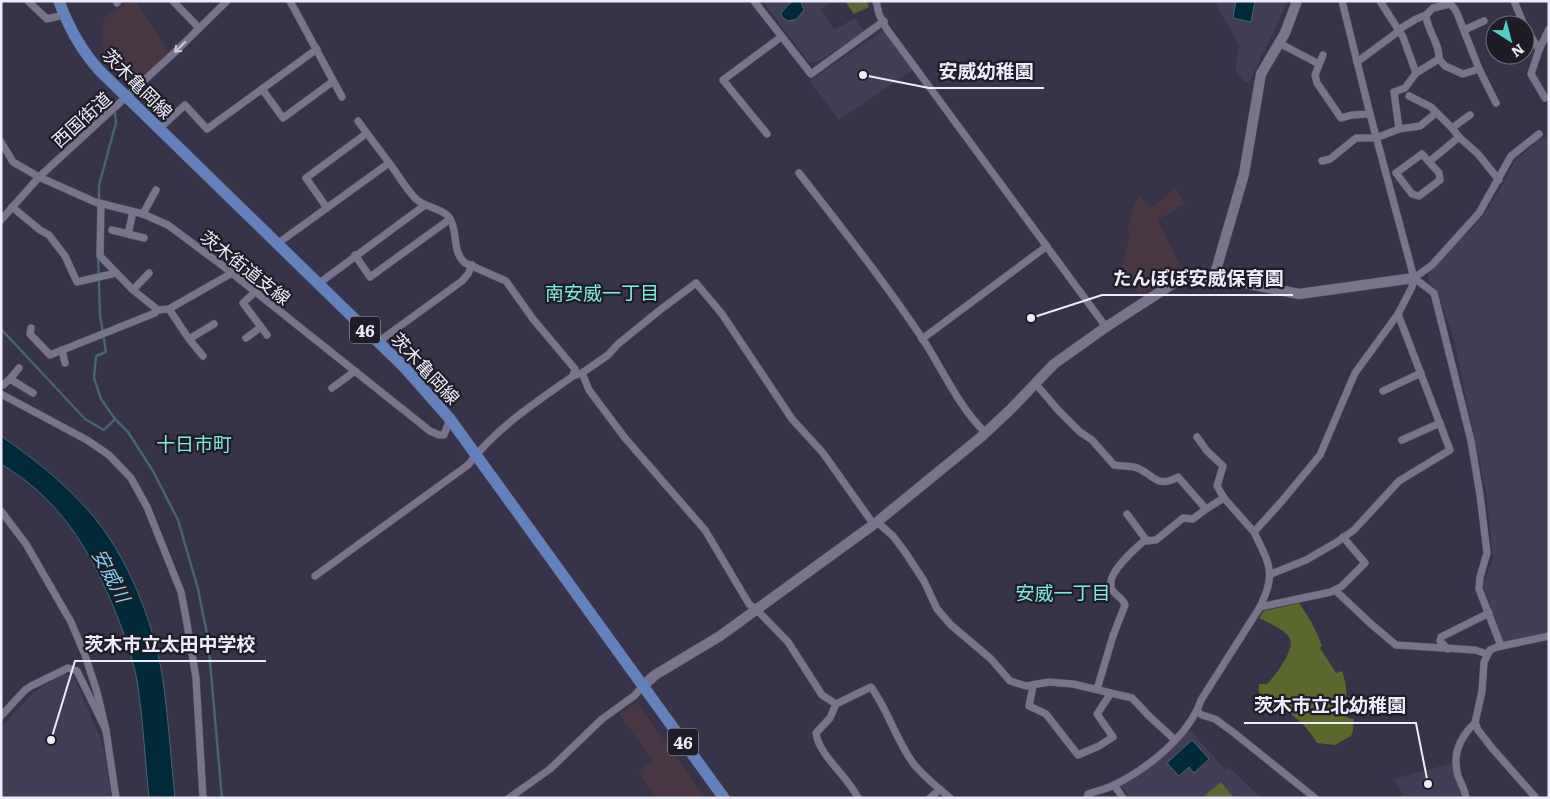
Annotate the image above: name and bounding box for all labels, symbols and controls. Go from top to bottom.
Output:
north arrow [1485,15,1535,65]
text: N [1507,40,1529,63]
one-way arrow [174,41,186,54]
street label: 茨木亀岡線 [97,42,179,124]
callout: 安威幼稚園 [929,54,1044,88]
text: 安威幼稚園 [938,56,1034,84]
street label: 西国街道 [45,85,117,153]
street label: 茨木街道支線 [195,223,297,311]
callout: たんぽぽ安威保育園 [1102,261,1293,295]
text: たんぽぽ安威保育園 [1112,263,1284,291]
district label: 南安威一丁目 [545,278,659,306]
road number: 46 [350,316,380,344]
street label: 茨木亀岡線 [385,326,467,410]
district label: 十日市町 [156,429,232,457]
water label: 安威川 [86,543,139,608]
district label: 安威一丁目 [1015,578,1111,606]
callout: 茨木市立太田中学校 [75,627,266,661]
text: 茨木市立太田中学校 [84,629,256,657]
callout: 茨木市立北幼稚園 [1244,689,1416,723]
text: 茨木市立北幼稚園 [1254,690,1406,718]
road number: 46 [668,729,698,756]

